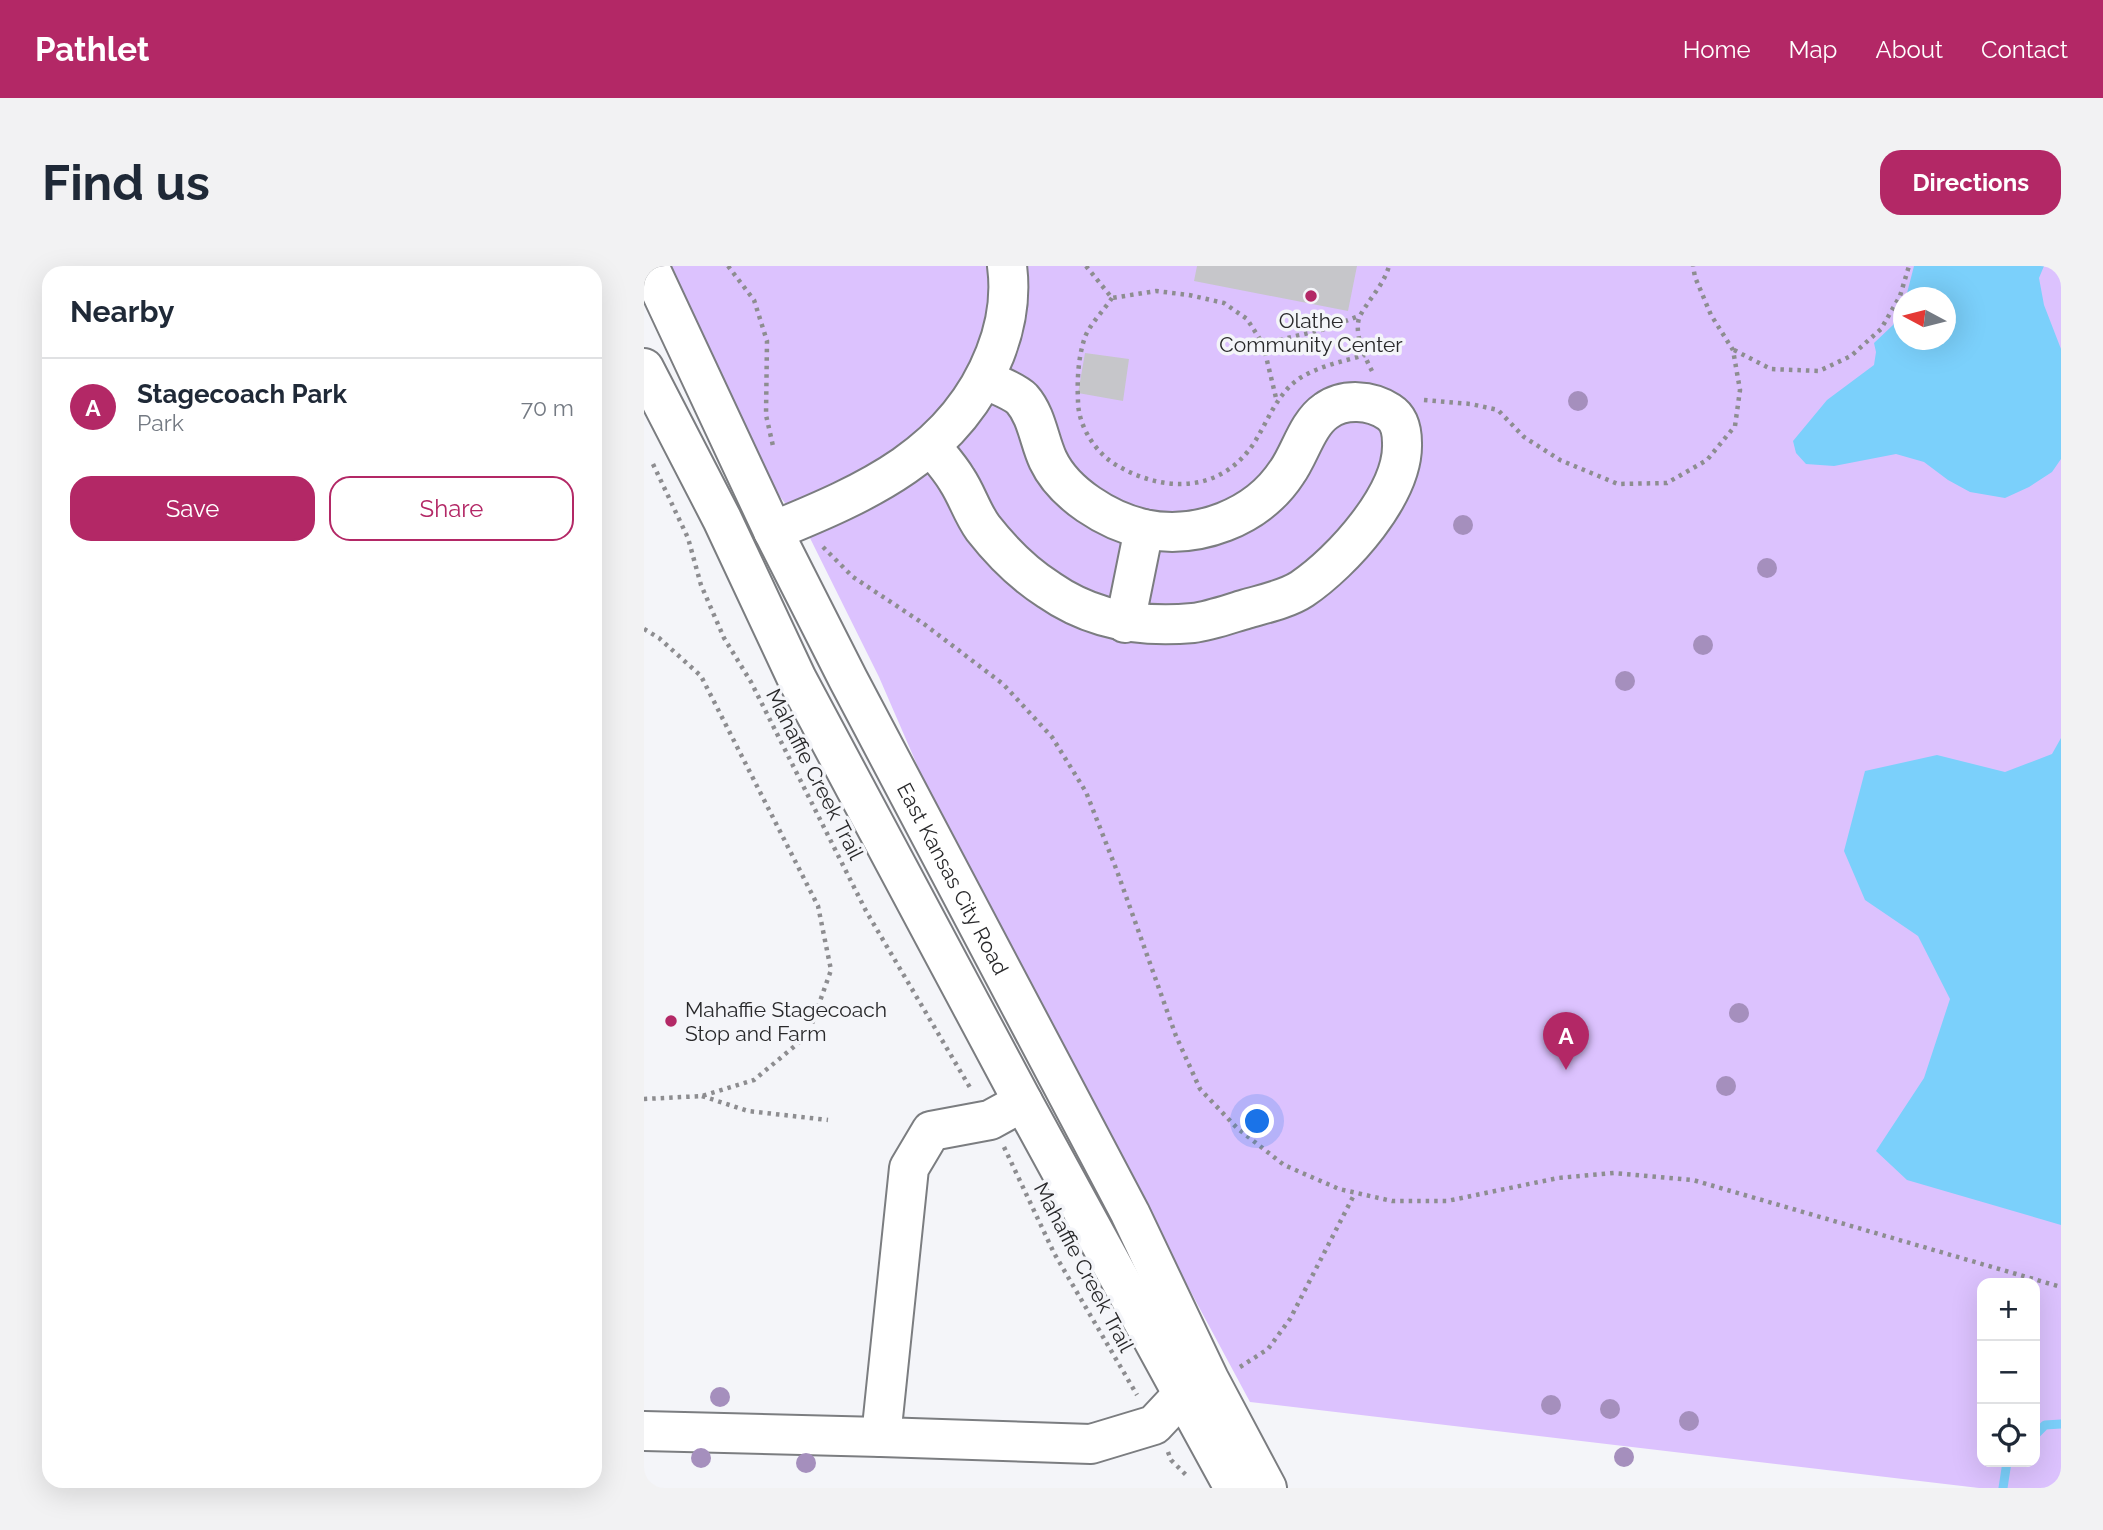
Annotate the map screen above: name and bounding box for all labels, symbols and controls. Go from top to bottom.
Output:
text: Pathlet [35,30,149,69]
text: Home [1683,35,1751,64]
text: Map [1789,35,1837,64]
text: About [1875,35,1943,64]
text: Contact [1981,35,2068,64]
button: Directions [1880,150,2061,215]
text: Find us [42,154,210,211]
north arrow [1893,287,1956,350]
marker: Olathe Community Center [1303,288,1319,304]
text: Nearby [70,294,174,329]
place label: Olathe Community Center [1219,308,1403,357]
text: Stagecoach Park [137,379,347,409]
text: A [85,394,101,421]
text: 70 m [521,394,574,421]
text: Park [137,409,184,436]
button: Save [70,476,315,541]
button: Share [329,476,574,541]
street label: Mahaffie Creek Trail [761,684,869,864]
street label: East Kansas City Road [892,778,1014,979]
place label: Mahaffie Stagecoach Stop and Farm [685,997,887,1046]
pin: A [1543,1012,1589,1070]
marker: Mahaffie Stagecoach Stop and Farm [663,1013,679,1029]
your location [1240,1104,1274,1138]
street label: Mahaffie Creek Trail [1029,1178,1139,1356]
map controls [1977,1278,2040,1467]
button: + [1977,1278,2040,1341]
button: − [1977,1341,2040,1404]
button: locate [1977,1404,2040,1467]

